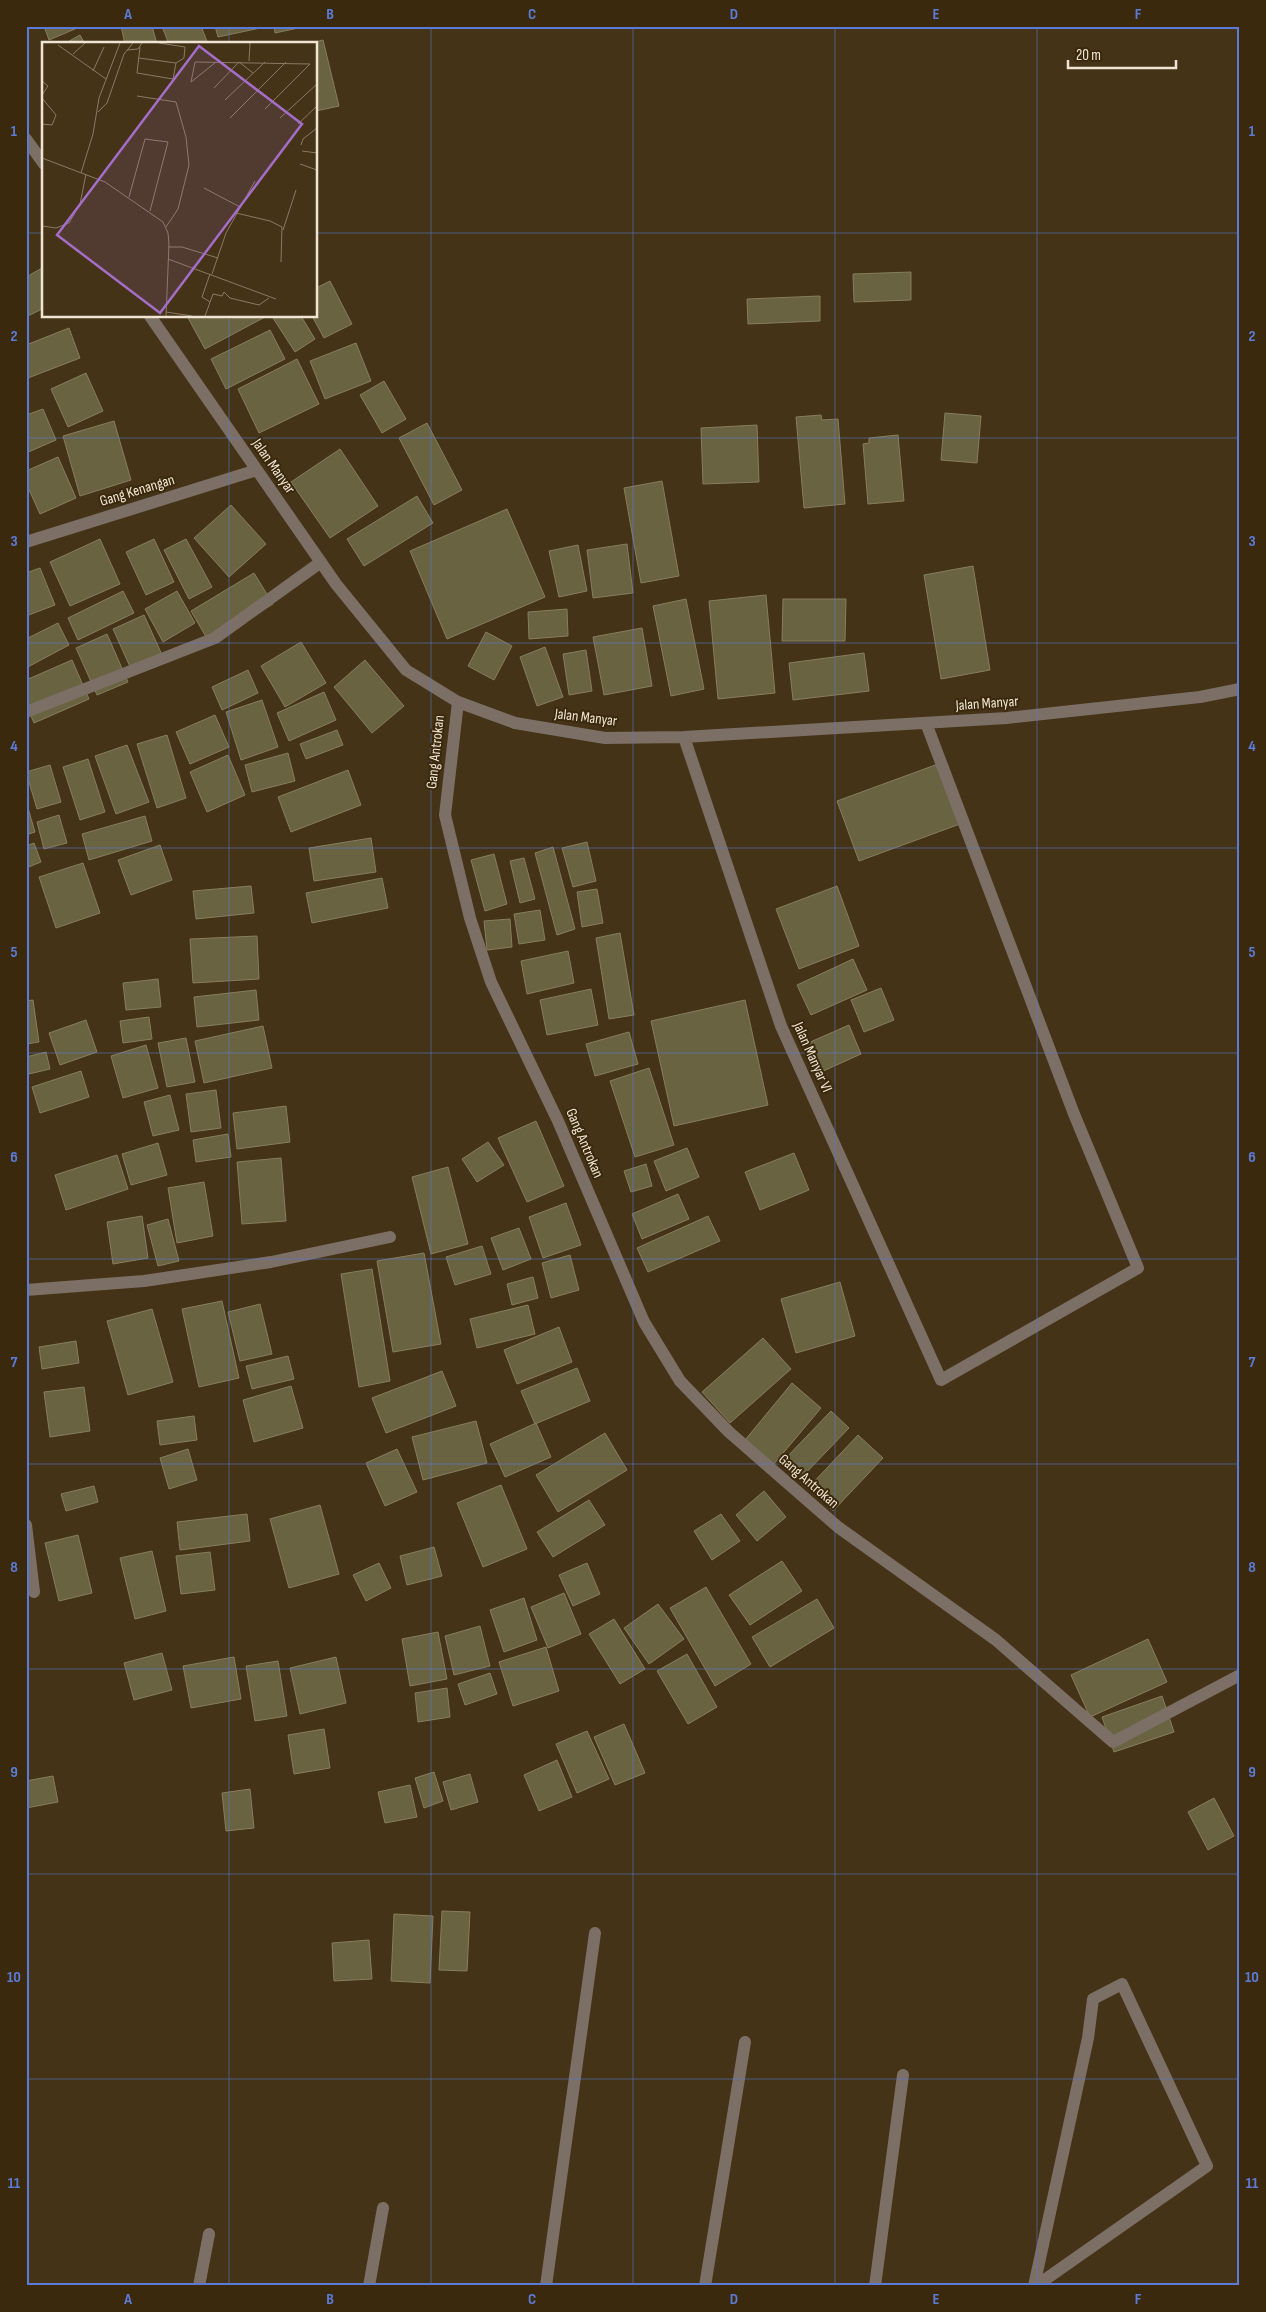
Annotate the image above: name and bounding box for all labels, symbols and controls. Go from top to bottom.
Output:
text: A [123,5,132,24]
text: B [326,5,334,24]
text: C [528,5,536,24]
text: D [730,5,738,24]
text: E [933,5,940,24]
text: F [1135,5,1142,24]
scale bar [1068,38,1176,70]
inset map [42,42,318,318]
text: 20 m [1076,46,1101,65]
text: 1 [11,122,18,141]
text: 1 [1249,122,1256,141]
text: 2 [10,327,18,346]
text: 2 [1248,327,1256,346]
street label: Jalan Manyar [247,434,300,498]
street label: Gang Kenangan [97,470,177,511]
text: 3 [10,532,18,551]
text: 3 [1248,532,1256,551]
street label: Jalan Manyar [954,692,1020,715]
street label: Jalan Manyar [553,704,619,731]
street label: Gang Antrokan [422,714,449,790]
text: 4 [10,737,18,756]
text: 4 [1248,737,1256,756]
text: 5 [10,943,18,962]
text: 5 [1248,943,1256,962]
street label: Jalan Manyar VI [788,1018,836,1095]
street label: Gang Antrokan [561,1105,608,1181]
text: 6 [10,1148,18,1167]
text: 6 [1248,1148,1256,1167]
text: 7 [11,1353,18,1372]
text: 7 [1249,1353,1256,1372]
street label: Gang Antrokan [775,1450,843,1513]
text: 8 [10,1558,18,1577]
text: 8 [1248,1558,1256,1577]
text: 9 [10,1763,18,1782]
text: 9 [1248,1763,1256,1782]
text: 10 [7,1968,21,1987]
text: 10 [1245,1968,1259,1987]
text: 11 [8,2174,21,2193]
text: 11 [1246,2174,1259,2193]
text: A [123,2290,132,2309]
text: B [326,2290,334,2309]
text: C [528,2290,536,2309]
text: D [730,2290,738,2309]
text: E [933,2290,940,2309]
text: F [1135,2290,1142,2309]

